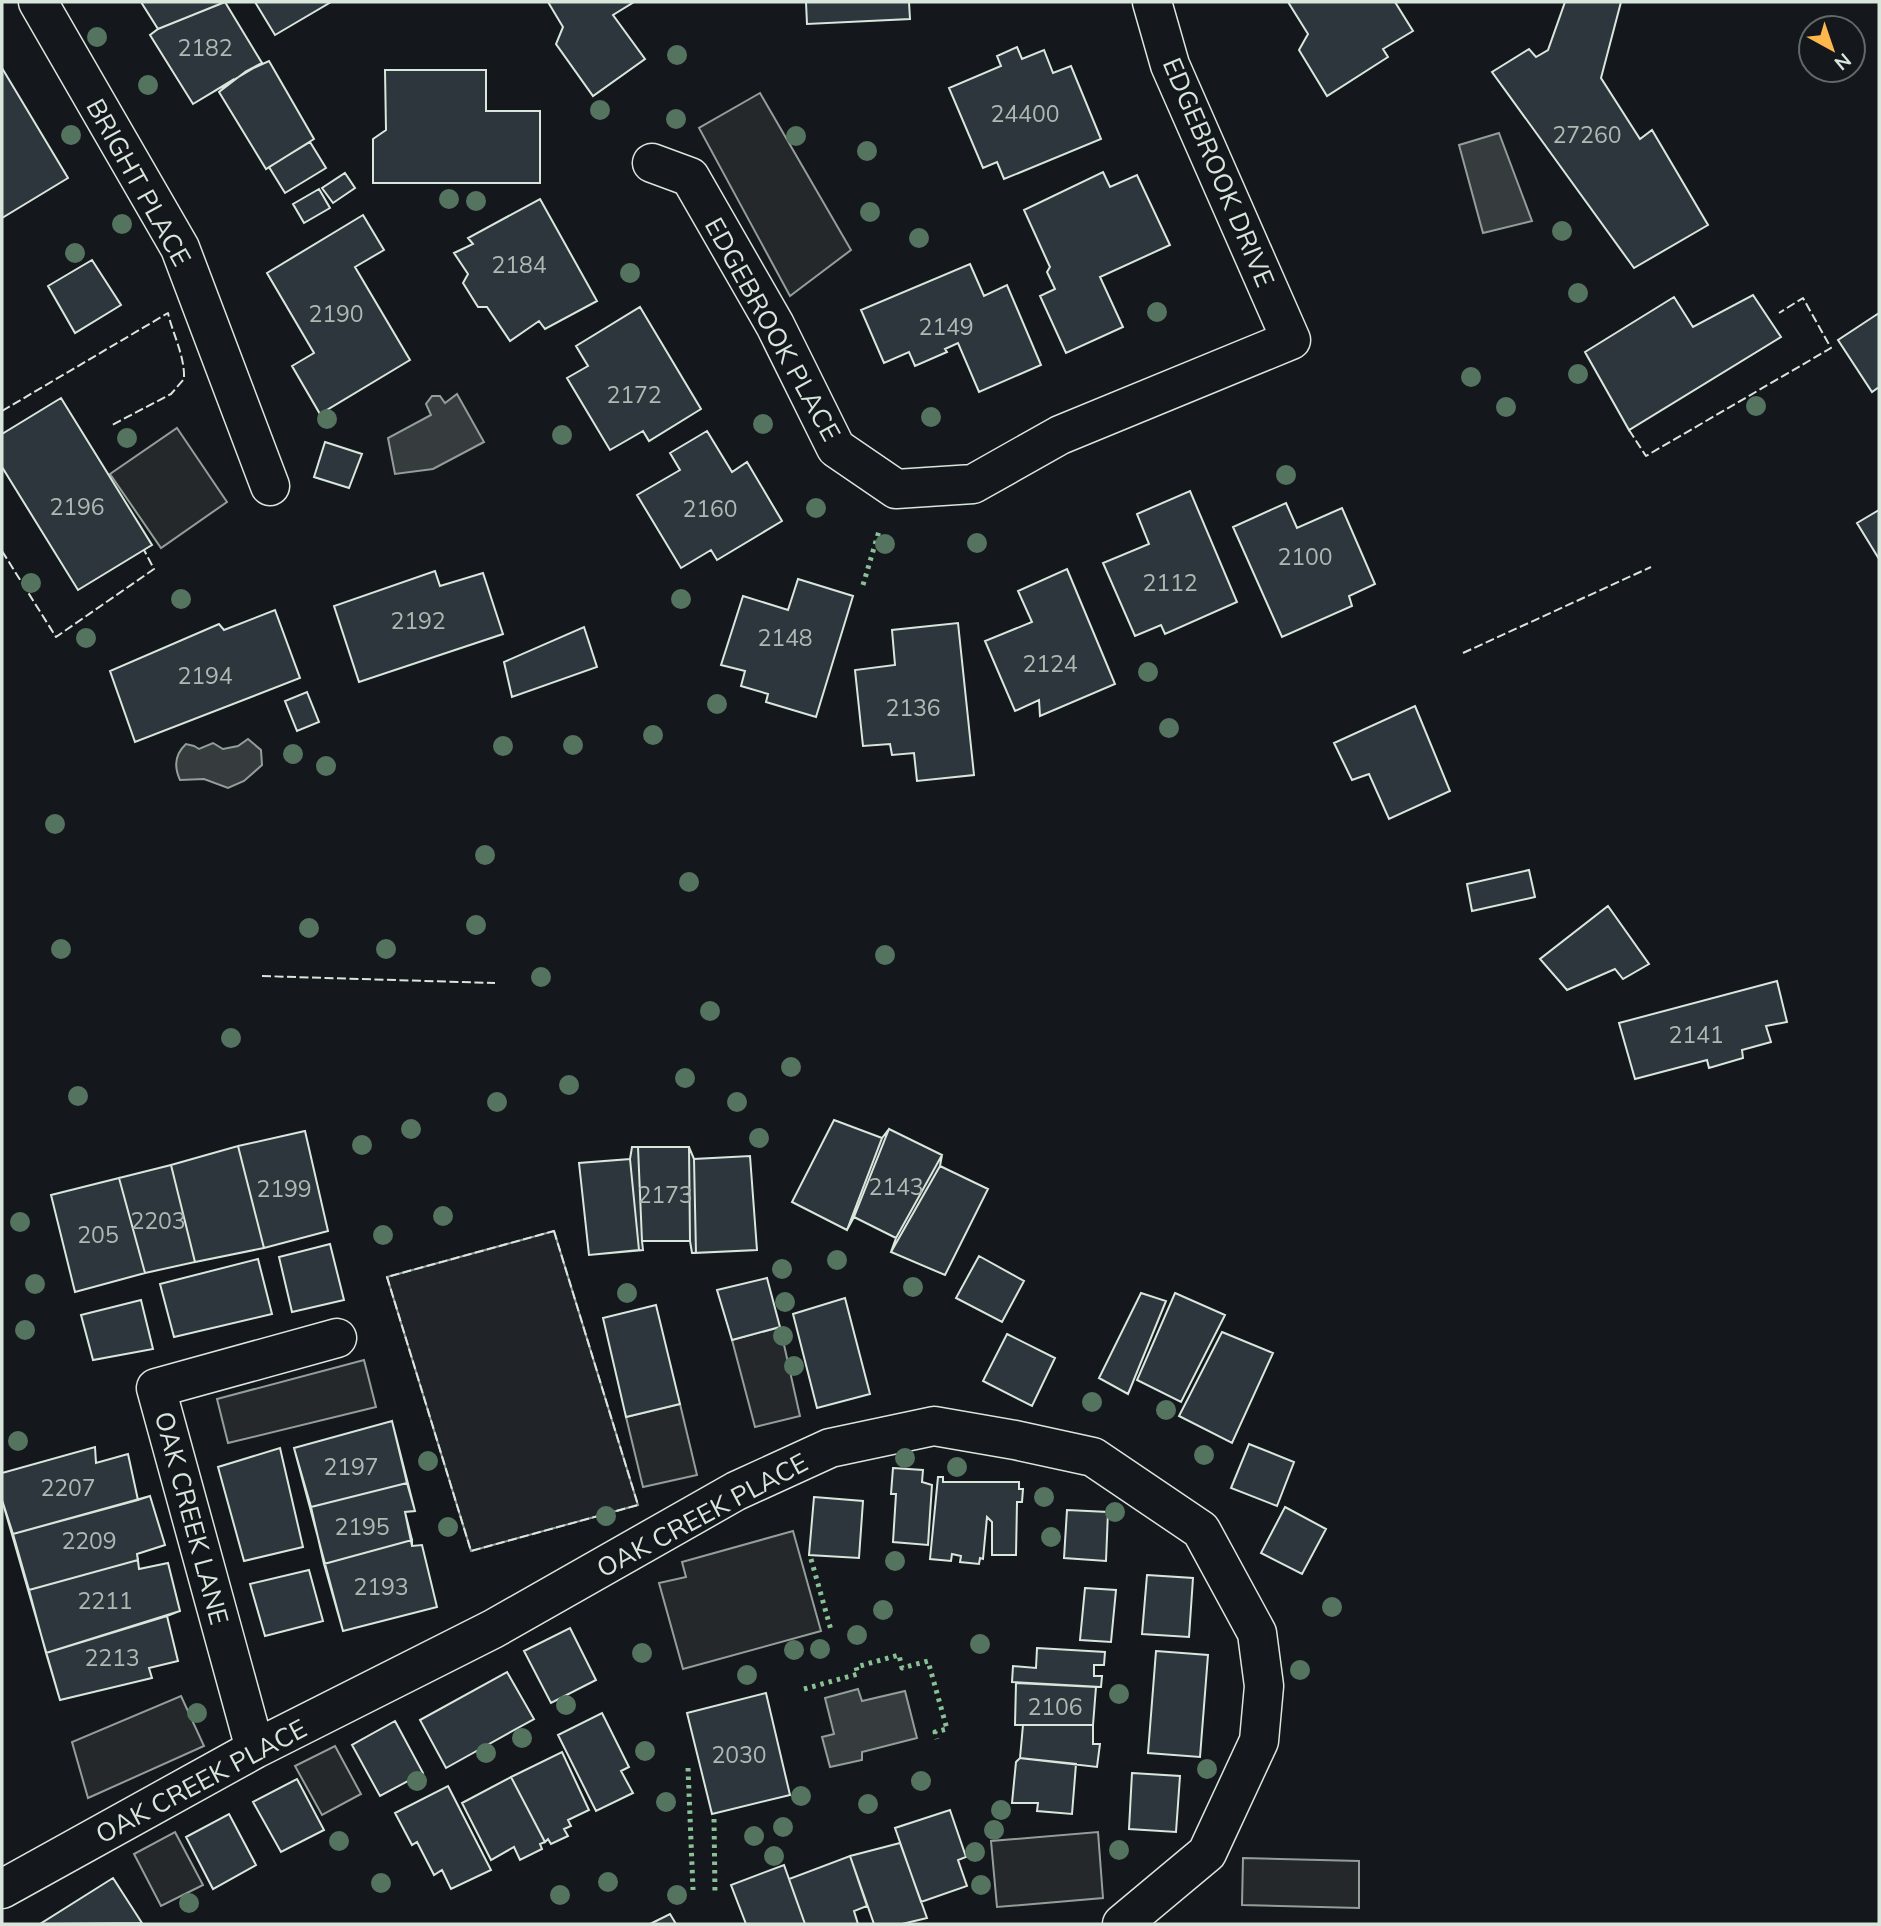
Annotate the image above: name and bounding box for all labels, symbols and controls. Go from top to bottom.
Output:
north arrow [1797,14,1867,84]
house number: 2182 [177,33,233,62]
text: N [1830,48,1856,76]
street label: EDGEBROOK DRIVE [1156,53,1282,291]
street label: BRIGHT PLACE [79,93,199,271]
house number: 24400 [990,99,1060,128]
house number: 27260 [1552,120,1622,149]
street label: EDGEBROOK PLACE [698,212,848,446]
house number: 2184 [491,250,547,279]
house number: 2190 [308,299,364,328]
house number: 2149 [918,312,974,341]
house number: 2172 [606,380,662,409]
house number: 2196 [49,492,105,521]
house number: 2160 [682,494,738,523]
house number: 2100 [1277,542,1333,571]
house number: 2112 [1142,568,1198,597]
house number: 2192 [390,606,446,635]
house number: 2148 [757,623,813,652]
house number: 2124 [1022,649,1078,678]
house number: 2194 [177,661,233,690]
house number: 2136 [885,693,941,722]
house number: 2141 [1668,1020,1724,1049]
house number: 2143 [868,1172,924,1201]
house number: 2199 [256,1174,312,1203]
house number: 2173 [637,1180,693,1209]
house number: 2203 [130,1206,186,1235]
house number: 205 [77,1220,119,1249]
street label: OAK CREEK LANE [148,1408,236,1628]
street label: OAK CREEK PLACE [591,1445,813,1585]
house number: 2197 [323,1452,379,1481]
house number: 2207 [40,1473,96,1502]
house number: 2195 [334,1512,390,1541]
house number: 2209 [61,1526,117,1555]
house number: 2193 [353,1572,409,1601]
house number: 2211 [77,1586,133,1615]
house number: 2213 [84,1643,140,1672]
house number: 2106 [1027,1692,1083,1721]
street label: OAK CREEK PLACE [90,1711,312,1851]
house number: 2030 [711,1740,767,1769]

